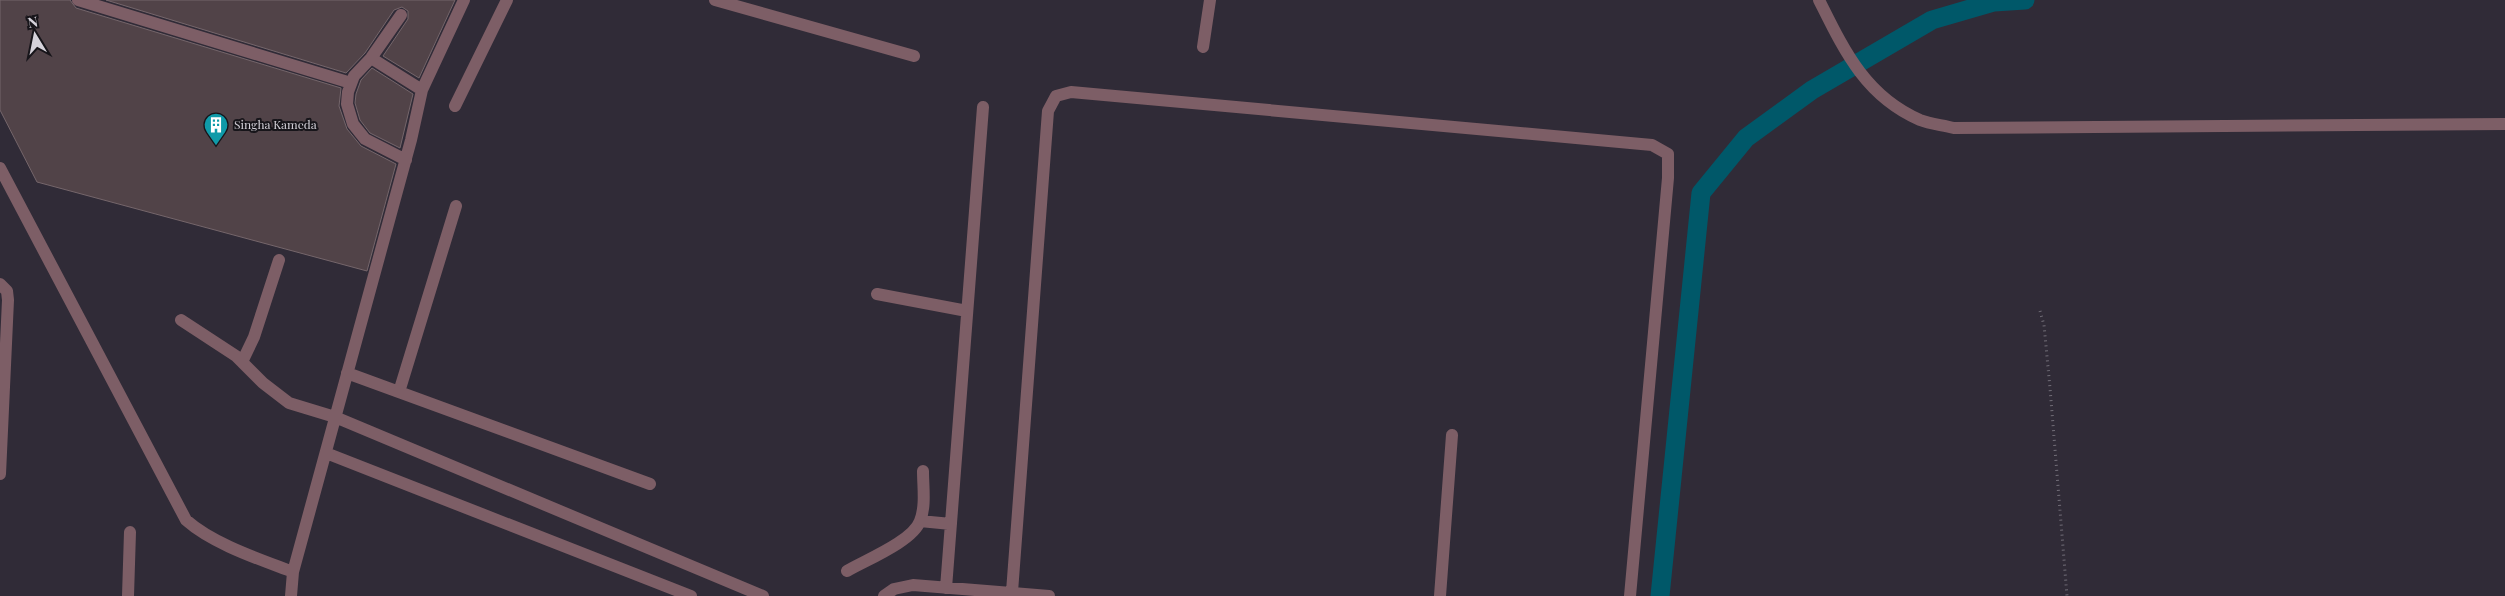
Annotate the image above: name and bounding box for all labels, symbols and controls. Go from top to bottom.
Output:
north arrow [10,10,60,60]
text: N [26,11,39,32]
building icon: Singha Kameda [203,112,229,146]
place label: Singha Kameda [234,116,317,132]

